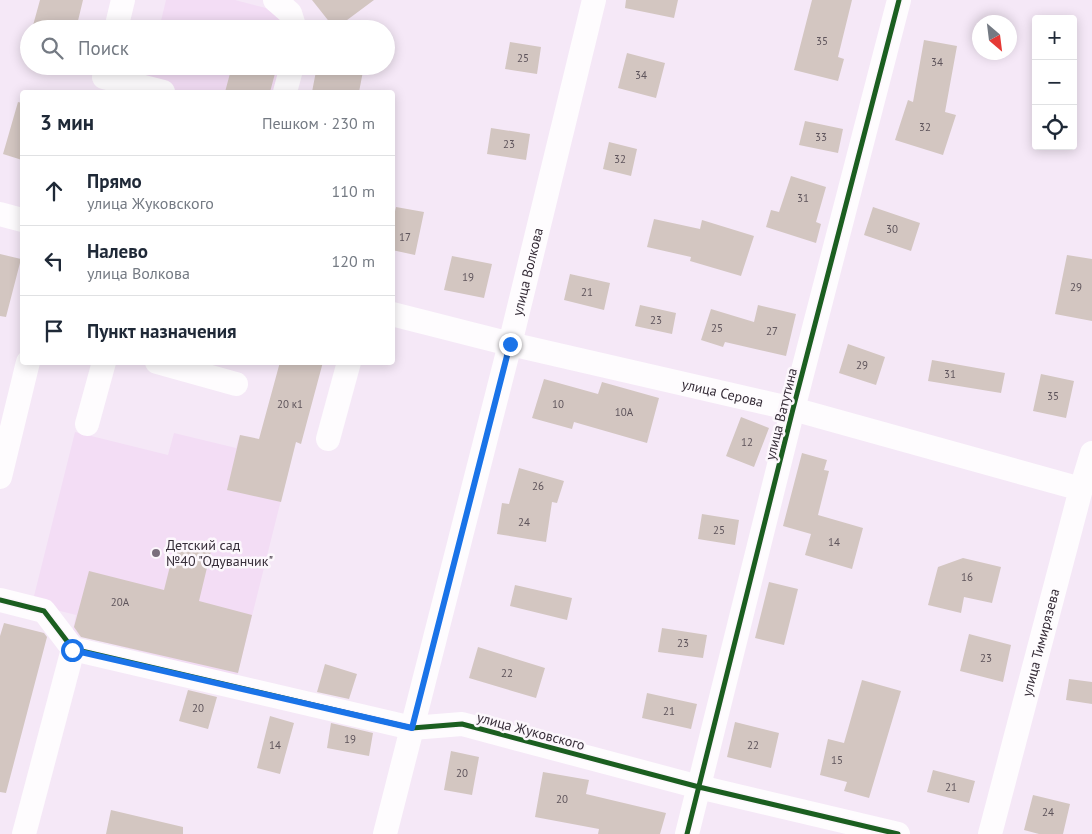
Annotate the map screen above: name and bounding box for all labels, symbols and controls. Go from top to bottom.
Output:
north arrow [972,15,1017,60]
map controls [1032,15,1077,150]
button: + [1032,15,1077,60]
search box [20,20,395,75]
icon: search [38,34,66,62]
house number: 35 [816,34,828,48]
text: Поиск [78,36,129,60]
house number: 25 [517,51,529,65]
house number: 34 [931,55,943,69]
button: − [1032,60,1077,105]
house number: 34 [635,68,647,82]
button: locate [1032,105,1077,150]
text: 3 мин [40,109,94,136]
text: Пешком · 230 m [262,113,375,133]
house number: 32 [919,120,931,134]
house number: 33 [815,130,827,144]
house number: 23 [503,137,515,151]
house number: 32 [614,152,626,166]
text: Прямо [87,169,142,193]
icon: ahead [40,177,68,205]
text: 110 m [332,181,375,201]
house number: 31 [797,191,809,205]
text: улица Жуковского [87,193,214,213]
house number: 30 [886,222,898,236]
street label: улица Волкова [508,226,547,318]
house number: 17 [399,230,411,244]
text: Налево [87,239,148,263]
icon: left [40,247,68,275]
text: 120 m [332,251,375,271]
text: улица Волкова [87,263,190,283]
house number: 19 [462,270,474,284]
house number: 29 [1070,280,1082,294]
house number: 21 [581,285,593,299]
house number: 23 [650,313,662,327]
icon: arrive [40,317,68,345]
text: Пункт назначения [87,319,237,343]
house number: 25 [711,321,723,335]
house number: 27 [766,324,778,338]
route end [499,333,522,356]
house number: 29 [856,358,868,372]
street label: улица Ватутина [761,366,801,462]
house number: 31 [944,367,956,381]
street label: улица Серова [680,375,765,411]
house number: 35 [1047,389,1059,403]
house number: 20 к1 [277,397,303,411]
house number: 10 [552,397,564,411]
house number: 10А [615,405,634,419]
house number: 12 [741,435,753,449]
house number: 26 [532,479,544,493]
house number: 24 [518,515,530,529]
house number: 25 [713,523,725,537]
house number: 14 [828,535,840,549]
place label: Детский сад №40 "Одуванчик" [166,536,273,570]
marker: Детский сад №40 "Одуванчик" [150,547,162,559]
house number: 16 [961,570,973,584]
street label: улица Тимирязева [1018,587,1063,699]
house number: 20А [111,595,130,609]
house number: 23 [677,636,689,650]
route start [61,639,84,662]
house number: 23 [980,651,992,665]
house number: 22 [501,666,513,680]
house number: 20 [192,701,204,715]
house number: 21 [663,704,675,718]
street label: улица Жуковского [475,708,587,754]
house number: 19 [344,732,356,746]
house number: 14 [269,738,281,752]
house number: 22 [747,738,759,752]
house number: 15 [831,753,843,767]
house number: 20 [456,766,468,780]
house number: 21 [945,780,957,794]
house number: 20 [556,792,568,806]
house number: 24 [1042,805,1054,819]

